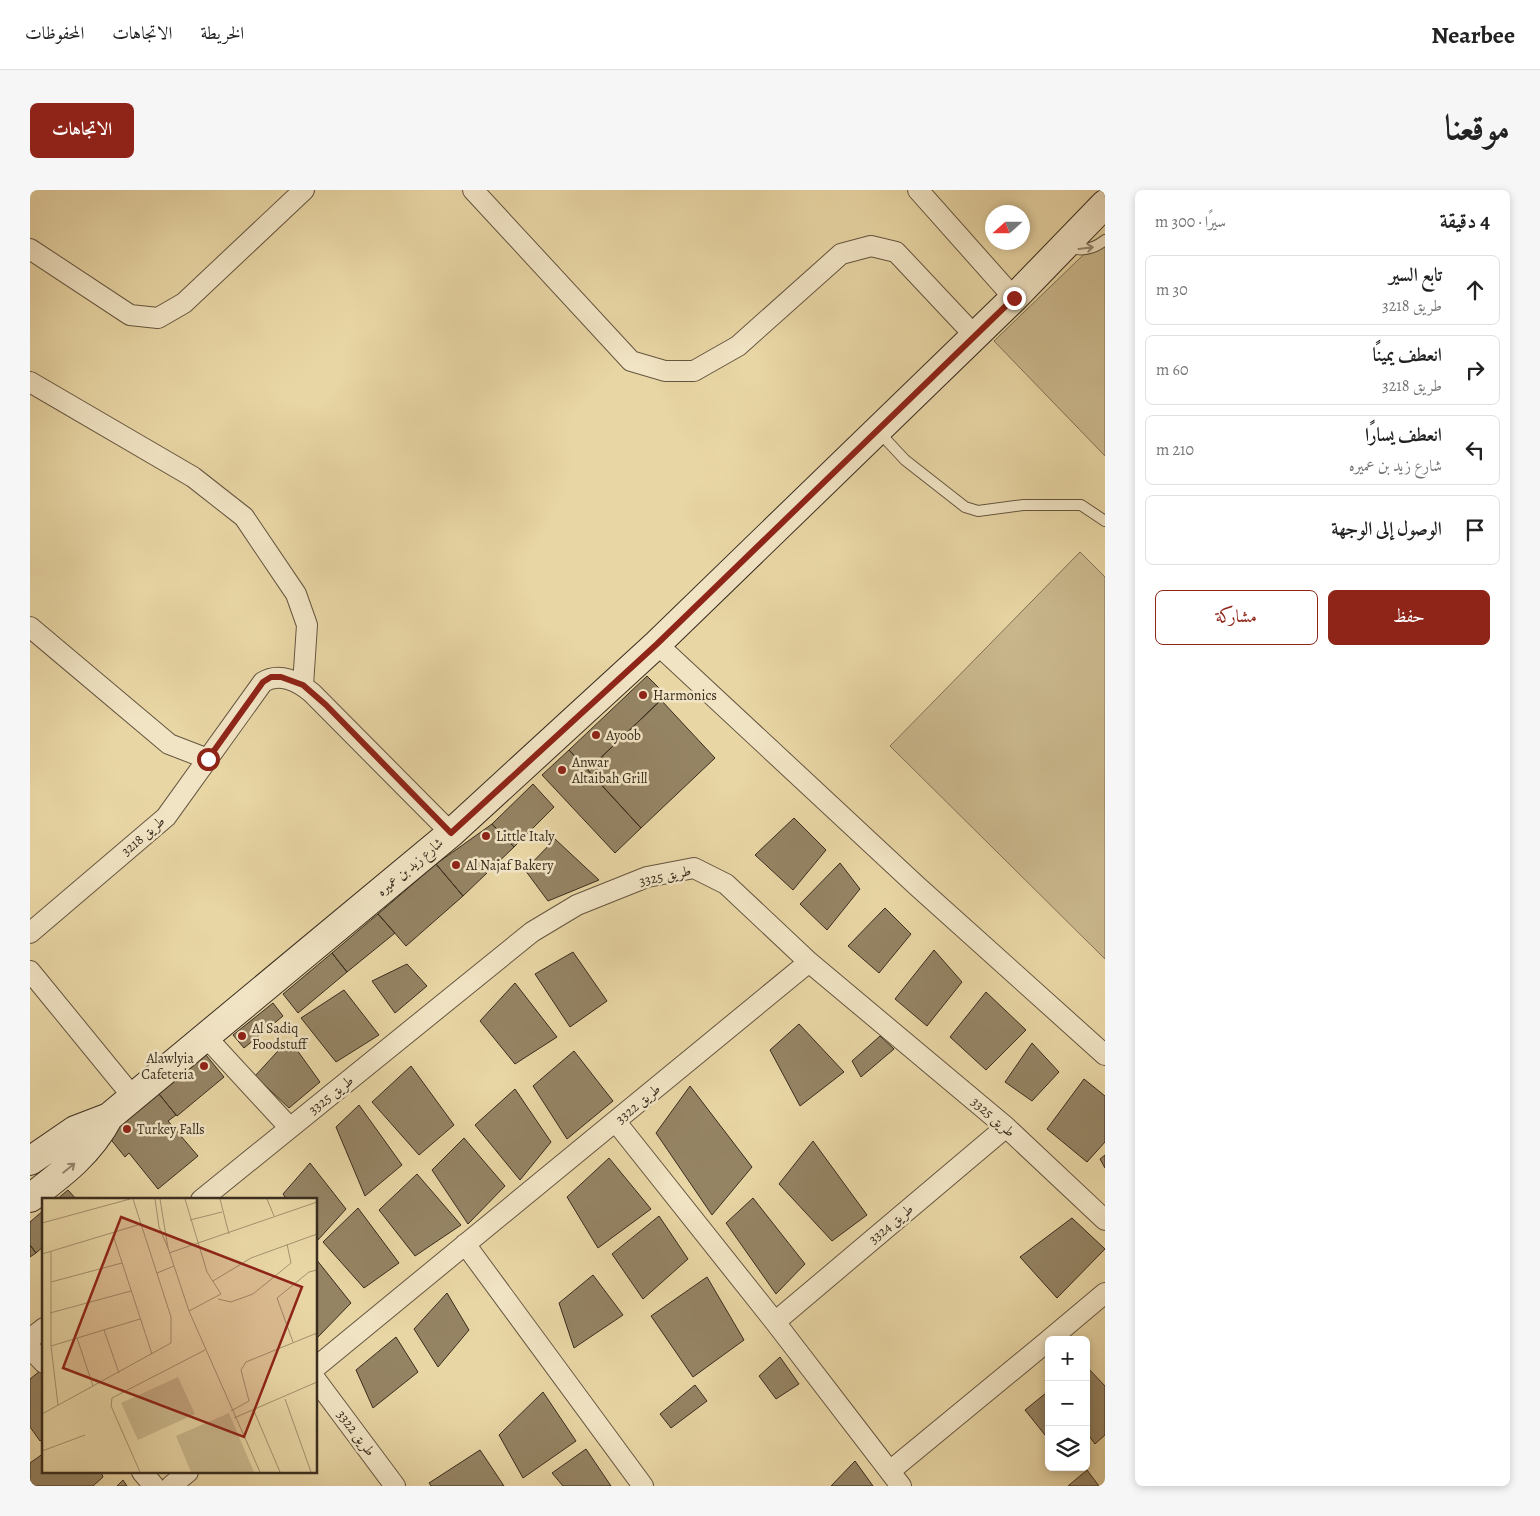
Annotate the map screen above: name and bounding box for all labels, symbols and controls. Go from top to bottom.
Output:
text: Nearbee [1431,19,1515,51]
text: المحفوظات [25,21,84,45]
text: الاتجاهات [112,21,172,45]
text: الخريطة [200,21,244,45]
button: الاتجاهات [30,103,134,158]
text: موقعنا [1445,103,1510,151]
north arrow [985,205,1030,250]
text: 4 دقيقة [1440,207,1490,235]
text: سيرًا · 300 m [1155,211,1226,233]
one-way arrow [1077,243,1093,253]
text: تابع السير [1389,262,1442,288]
icon: ahead [1461,276,1489,304]
text: 30 m [1156,279,1188,301]
route end [1003,287,1026,310]
text: طريق 3218 [1382,295,1442,317]
text: انعطف يمينًا [1372,342,1442,368]
icon: right [1461,356,1489,384]
text: 60 m [1156,359,1188,381]
text: طريق 3218 [1382,375,1442,397]
text: انعطف يسارًا [1365,422,1442,448]
icon: left [1461,436,1489,464]
text: 210 m [1156,439,1194,461]
text: شارع زيد بن عميره [1349,455,1442,477]
text: الوصول إلى الوجهة [1331,516,1442,542]
icon: arrive [1461,516,1489,544]
button: مشاركة [1155,590,1318,645]
button: حفظ [1328,590,1490,645]
place label: Harmonics [653,686,717,705]
marker: Harmonics [637,689,649,701]
place label: Ayoob [605,726,641,745]
marker: Ayoob [590,729,602,741]
route start [197,748,220,771]
place label: Anwar Altaibah Grill [571,753,648,788]
marker: Anwar Altaibah Grill [556,764,568,776]
street label: طريق 3218 [117,812,169,860]
place label: Little Italy [496,827,555,846]
marker: Little Italy [480,830,492,842]
street label: شارع زيد بن عميره [373,833,449,902]
place label: Al Najaf Bakery [465,856,554,875]
marker: Al Najaf Bakery [450,859,462,871]
street label: طريق 3325 [637,861,693,891]
place label: Al Sadiq Foodstuff [251,1019,309,1054]
marker: Al Sadiq Foodstuff [236,1030,248,1042]
place label: Alawlyia Cafeteria [141,1049,194,1084]
marker: Alawlyia Cafeteria [198,1060,210,1072]
street label: طريق 3325 [305,1071,358,1119]
street label: طريق 3322 [611,1080,665,1128]
street label: طريق 3325 [967,1093,1019,1141]
place label: Turkey Falls [137,1120,205,1139]
marker: Turkey Falls [121,1123,133,1135]
one-way arrow [62,1163,75,1174]
inset map [42,1198,318,1474]
street label: طريق 3324 [865,1200,917,1248]
map controls [1045,1336,1090,1471]
button: + [1045,1336,1090,1381]
button: − [1045,1381,1090,1426]
street label: طريق 3322 [332,1406,380,1460]
button: layers [1045,1426,1090,1471]

